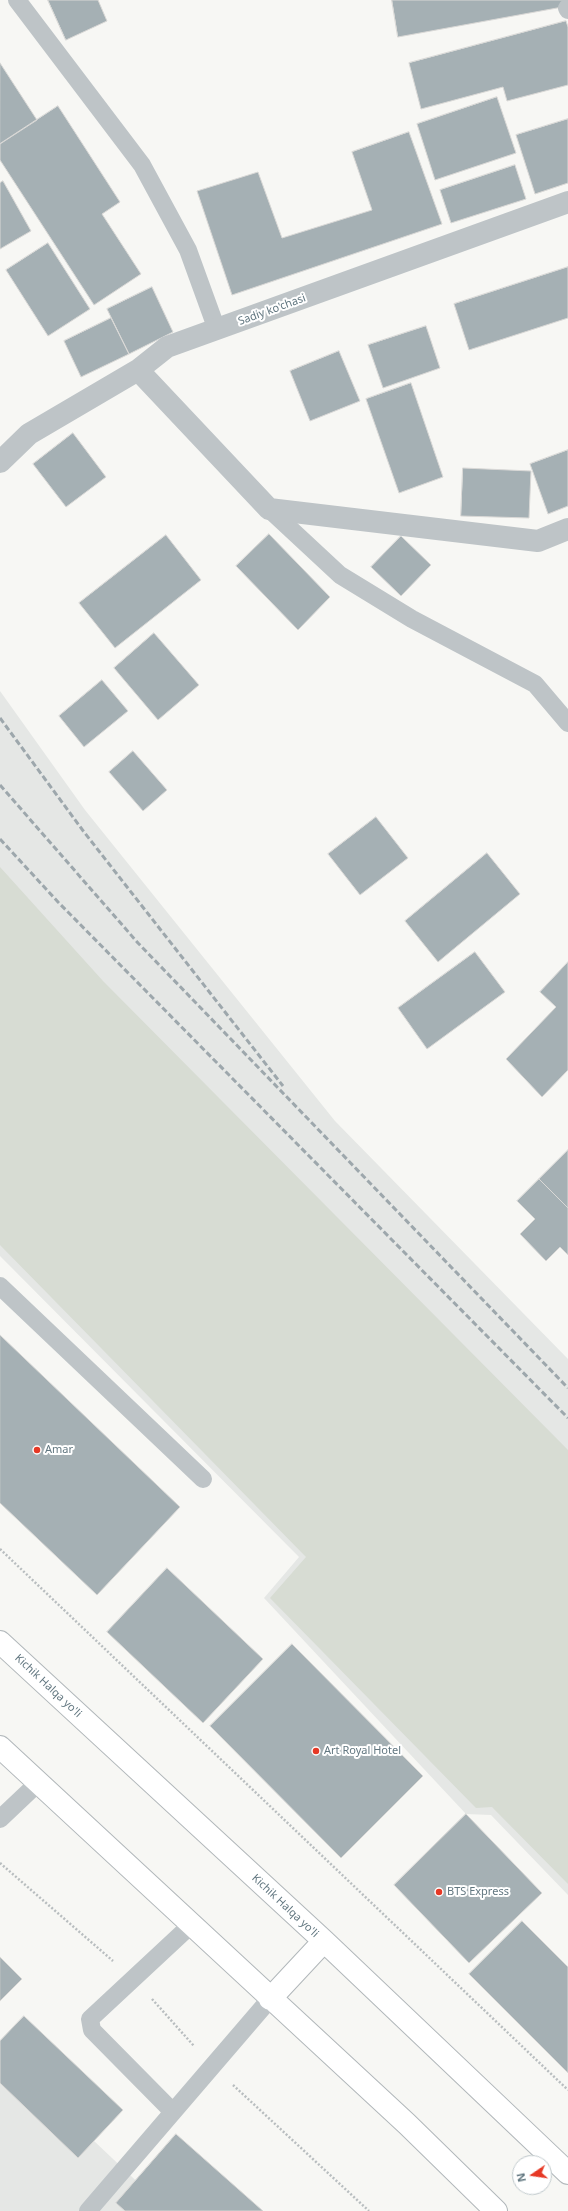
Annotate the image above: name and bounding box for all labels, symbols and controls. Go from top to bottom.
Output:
street label: Sadiy ko'chasi [236,292,308,328]
place label: Amar [45,1443,73,1457]
marker: Amar [32,1445,42,1455]
street label: Kichik Halqa yo'li [12,1652,84,1720]
place label: Art Royal Hotel [324,1744,401,1758]
marker: Art Royal Hotel [311,1746,321,1756]
street label: Kichik Halqa yo'li [249,1872,321,1940]
place label: BTS Express [447,1885,509,1899]
marker: BTS Express [434,1887,444,1897]
north arrow [512,2155,552,2195]
text: N [512,2172,529,2184]

